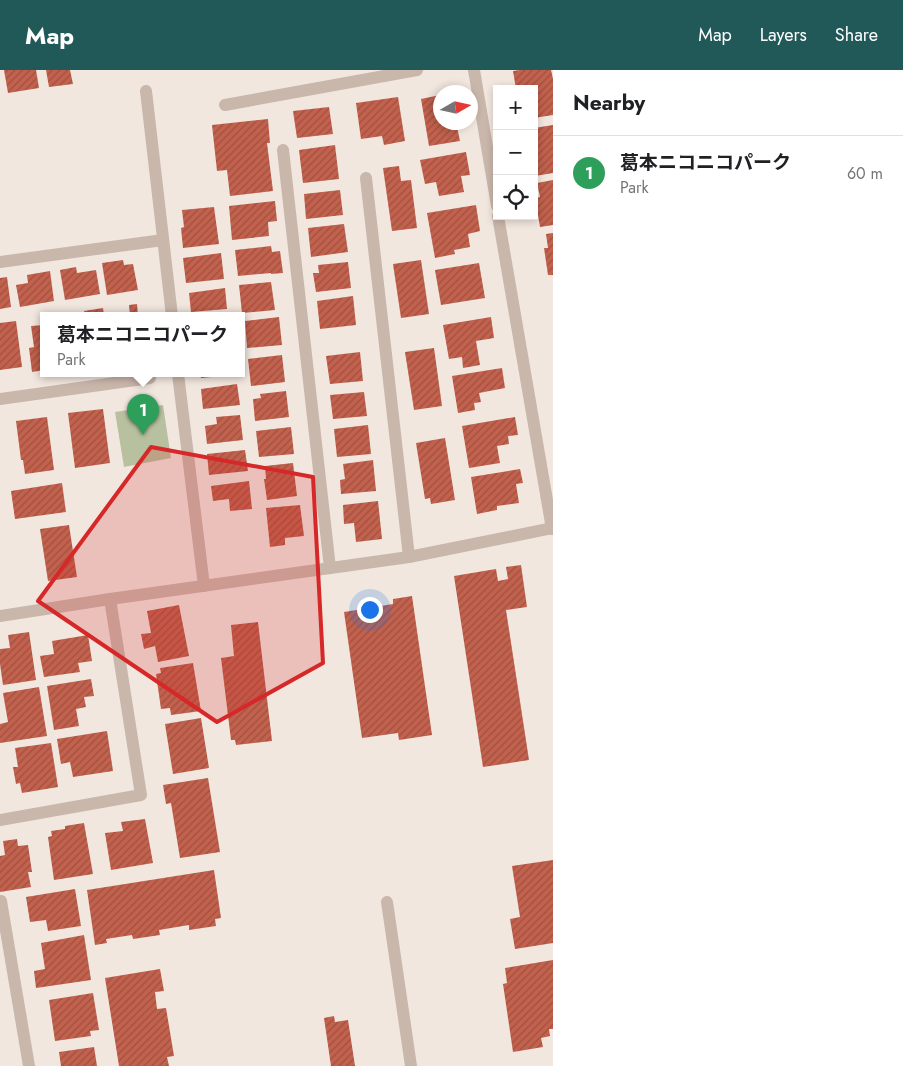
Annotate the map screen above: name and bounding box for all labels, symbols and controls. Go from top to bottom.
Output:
text: Map [25,18,74,53]
text: Map [698,22,732,48]
text: Layers [760,22,807,48]
text: Share [835,22,878,48]
north arrow [433,85,478,130]
map controls [493,85,538,220]
button: + [493,85,538,130]
text: Nearby [573,88,645,118]
button: − [493,130,538,175]
text: 葛本ニコニコパーク [620,149,791,176]
text: 1 [585,162,593,185]
text: 60 m [847,162,883,185]
button: locate [493,175,538,220]
text: Park [620,176,649,199]
popup [40,312,245,377]
text: 葛本ニコニコパーク [57,321,228,348]
text: Park [57,348,86,371]
pin: 1 [127,394,159,435]
your location [357,597,383,623]

